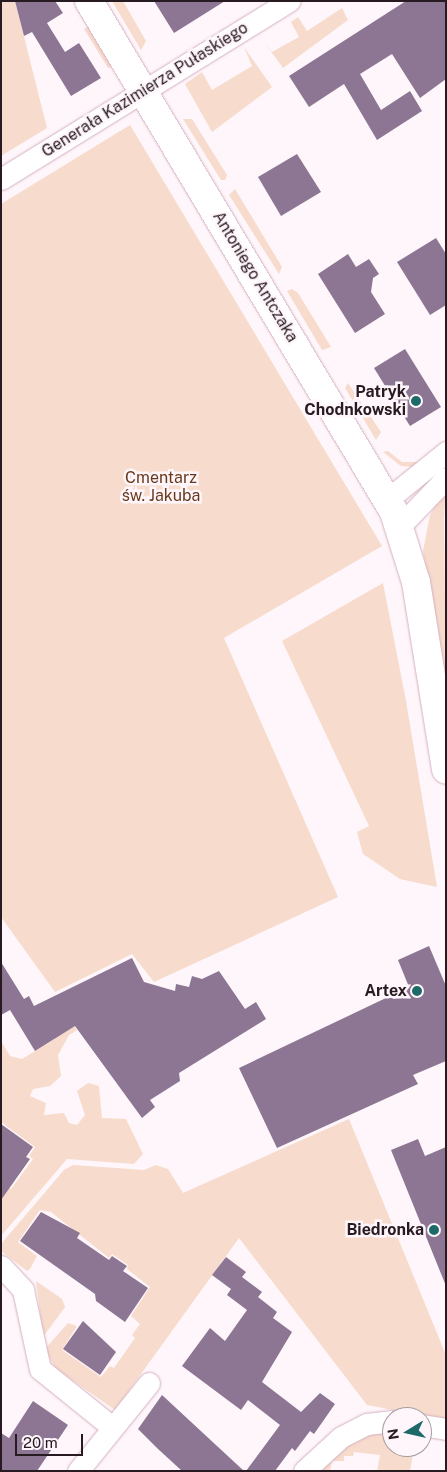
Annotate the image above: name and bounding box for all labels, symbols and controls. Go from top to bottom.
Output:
street label: Generała Kazimierza Pułaskiego [38,18,252,162]
street label: Antoniego Antczaka [208,208,302,346]
place label: Patryk Chodnkowski [304,382,406,420]
marker: Patryk Chodnkowski [410,395,422,407]
park label: Cmentarz św. Jakuba [122,468,200,506]
place label: Artex [364,981,407,1001]
marker: Artex [411,985,423,997]
place label: Biedronka [346,1220,424,1240]
marker: Biedronka [428,1224,440,1236]
north arrow [382,1407,432,1457]
scale bar [18,1424,85,1456]
text: N [384,1428,402,1441]
text: 20 m [23,1434,58,1451]

